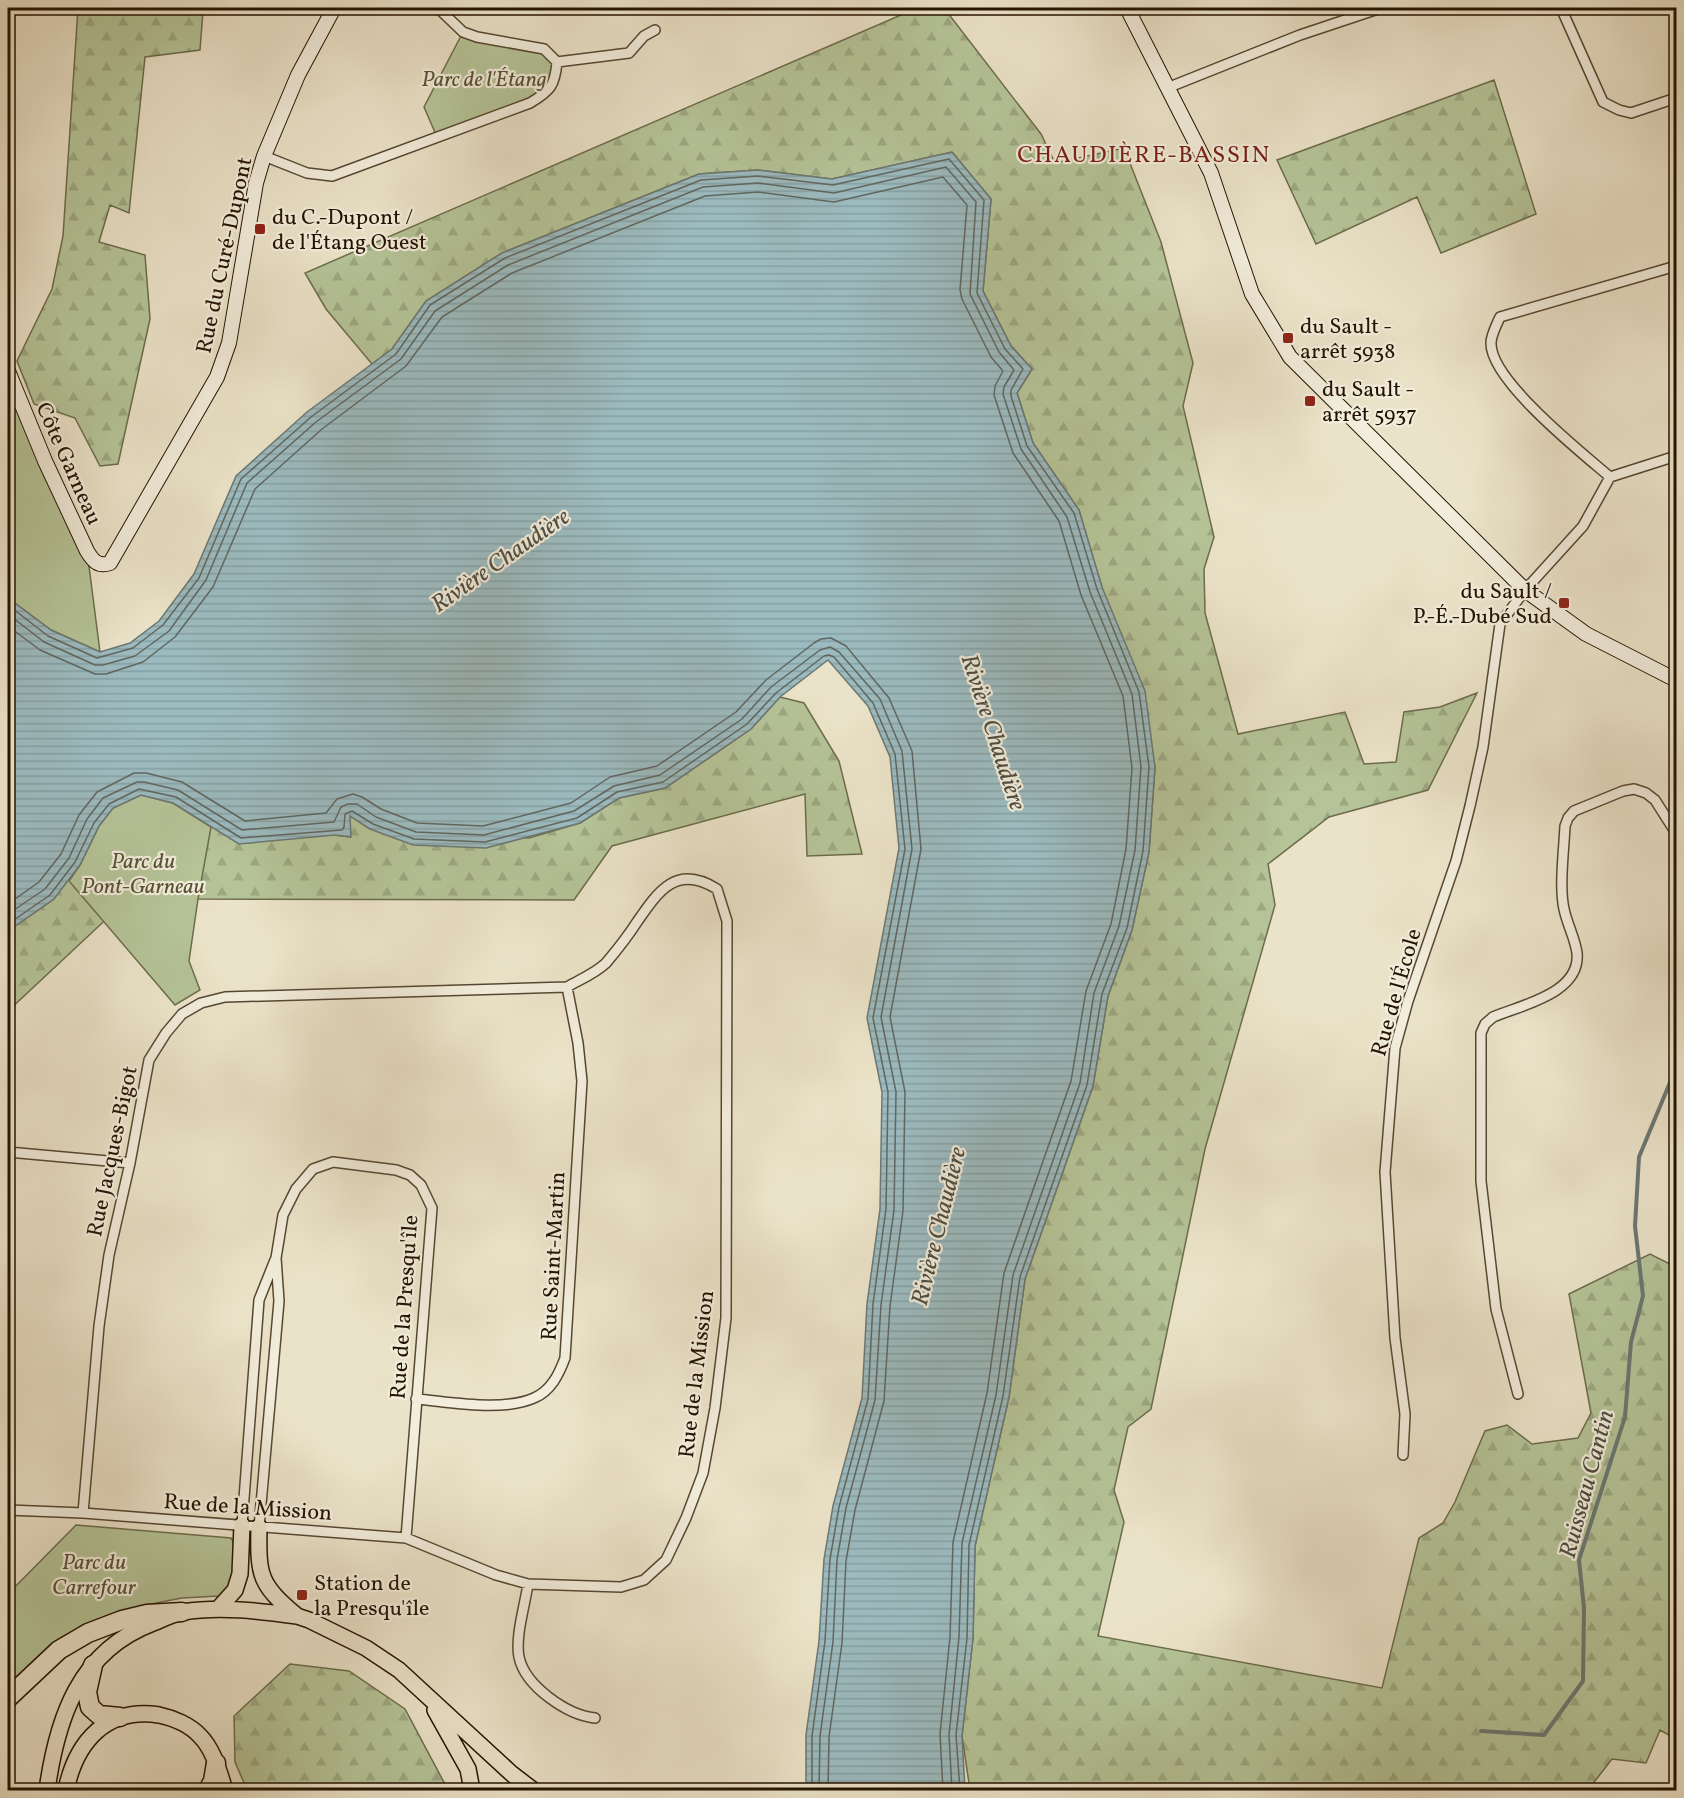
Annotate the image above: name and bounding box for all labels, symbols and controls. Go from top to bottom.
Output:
park label: Parc de l'Étang [421,65,547,96]
district label: CHAUDIÈRE-BASSIN [1017,139,1271,173]
street label: Rue du Curé-Dupont [189,154,261,357]
place label: du C.-Dupont / de l'Étang Ouest [272,203,427,259]
marker: du C.-Dupont / de l'Étang Ouest [253,222,267,236]
place label: du Sault - arrêt 5938 [1300,312,1396,368]
marker: du Sault - arrêt 5938 [1281,331,1295,345]
place label: du Sault - arrêt 5937 [1322,375,1417,431]
marker: du Sault - arrêt 5937 [1303,394,1317,408]
street label: Côte Garneau [27,398,109,530]
water label: Rivière Chaudière [425,501,578,622]
place label: du Sault / P.-É.-Dubé Sud [1413,577,1552,633]
marker: du Sault / P.-É.-Dubé Sud [1557,596,1571,610]
water label: Rivière Chaudière [951,650,1033,815]
park label: Parc du Pont-Garneau [81,847,205,903]
street label: Rue de l'École [1364,925,1430,1060]
street label: Rue Jacques-Bigot [80,1063,147,1240]
water label: Rivière Chaudière [904,1143,976,1309]
street label: Rue Saint-Martin [535,1171,574,1341]
street label: Rue de la Presqu'île [384,1214,427,1401]
street label: Rue de la Mission [672,1289,723,1460]
water label: Ruisseau Cantin [1552,1407,1624,1562]
street label: Rue de la Mission [163,1487,333,1530]
park label: Parc du Carrefour [52,1548,137,1604]
place label: Station de la Presqu'île [314,1569,430,1625]
marker: Station de la Presqu'île [295,1588,309,1602]

